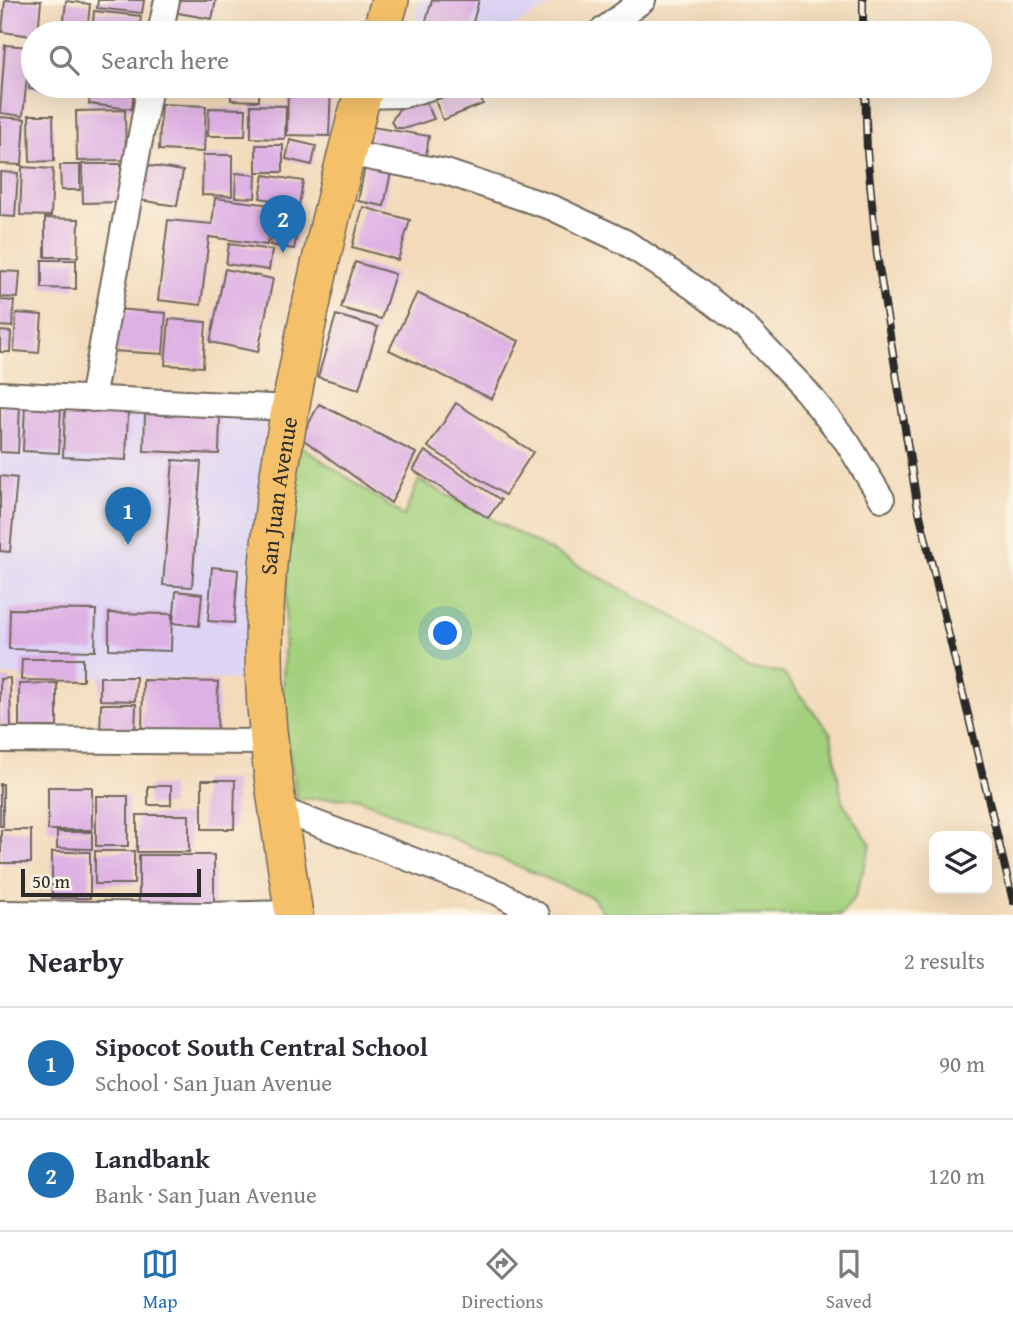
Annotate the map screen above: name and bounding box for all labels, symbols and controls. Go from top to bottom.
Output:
search box [21,21,992,98]
text: Search here [101,40,229,79]
icon: search [45,41,83,79]
pin: 2 [260,195,306,253]
street label: San Juan Avenue [251,414,305,576]
pin: 1 [105,487,151,545]
your location [428,616,462,650]
map controls [929,831,992,894]
button: layers [929,831,992,894]
scale bar [21,866,201,898]
text: 50 m [32,867,70,895]
text: Nearby [28,939,124,983]
text: 2 results [904,944,985,977]
text: Sipocot South Central School [95,1027,428,1066]
text: 1 [45,1047,57,1080]
text: 90 m [939,1047,985,1080]
text: School · San Juan Avenue [95,1066,332,1099]
text: Landbank [95,1139,210,1178]
text: 2 [45,1159,57,1192]
text: 120 m [928,1159,985,1192]
text: Bank · San Juan Avenue [95,1178,317,1211]
tab: Map [141,1245,179,1315]
tab: Directions [462,1245,543,1315]
tab: Saved [826,1245,872,1315]

